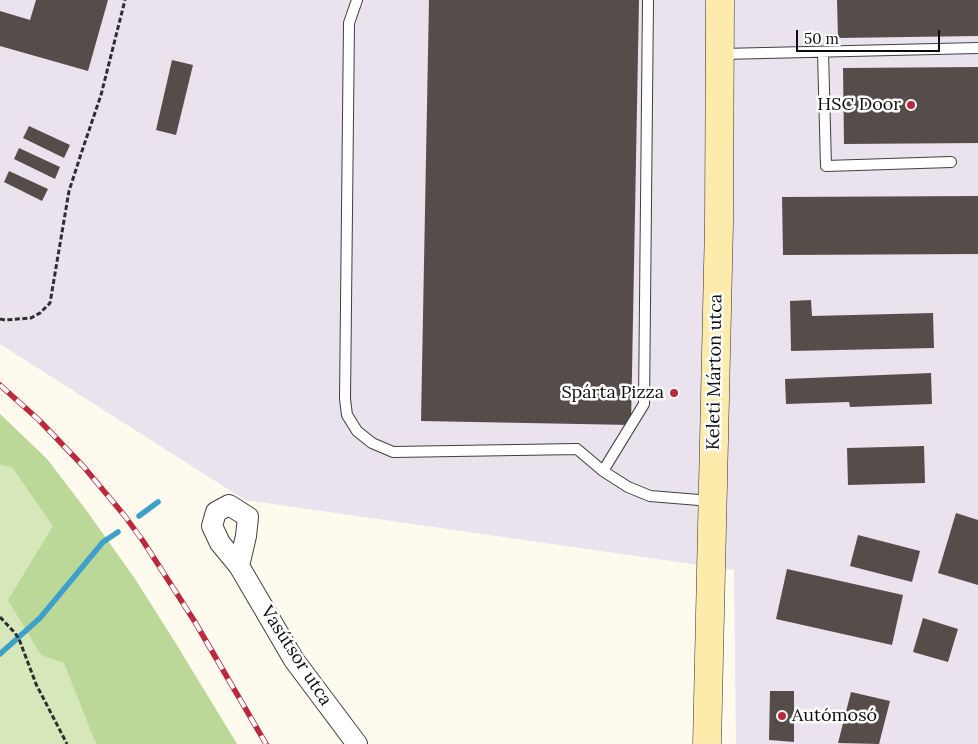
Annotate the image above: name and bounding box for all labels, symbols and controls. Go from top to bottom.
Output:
scale bar [798,20,942,52]
text: 50 m [804,29,839,48]
place label: HSC Door [817,94,901,116]
marker: HSC Door [905,99,917,111]
street label: Keleti Márton utca [703,294,727,450]
place label: Spárta Pizza [561,382,664,404]
marker: Spárta Pizza [668,387,680,399]
street label: Vasútsor utca [256,602,336,710]
place label: Autómosó [792,705,877,727]
marker: Autómosó [776,710,788,722]

